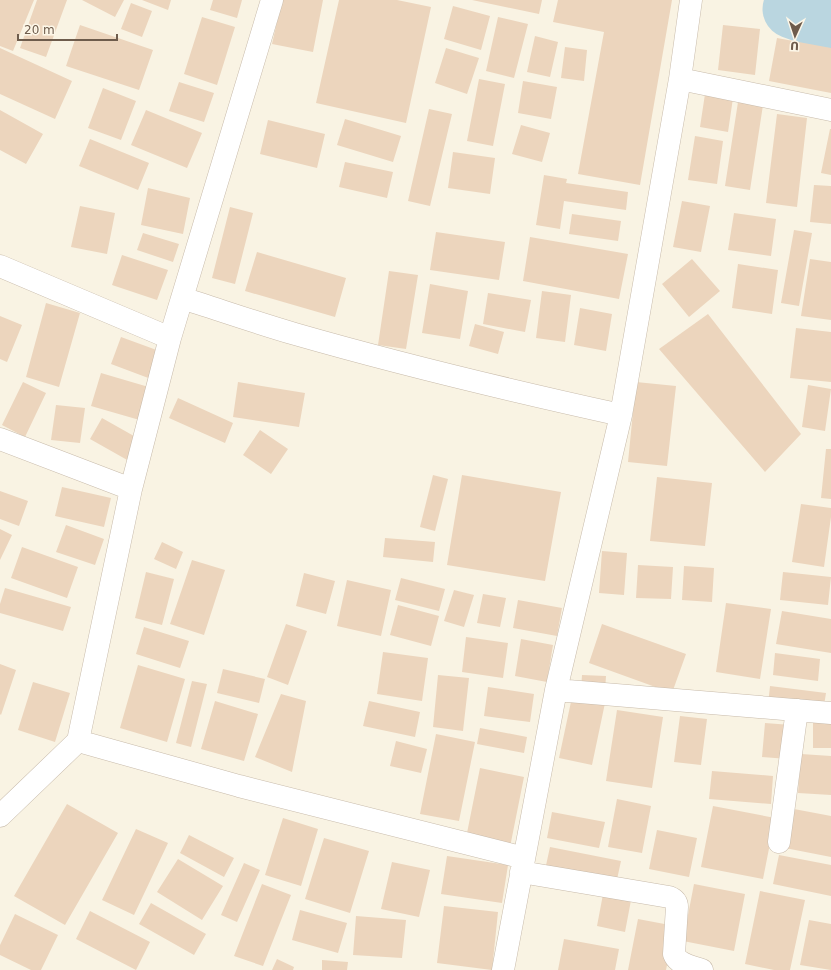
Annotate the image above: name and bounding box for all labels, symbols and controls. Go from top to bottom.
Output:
scale bar [18,16,117,42]
north arrow [775,16,815,56]
text: 20 m [24,23,55,37]
text: U [790,39,799,52]

